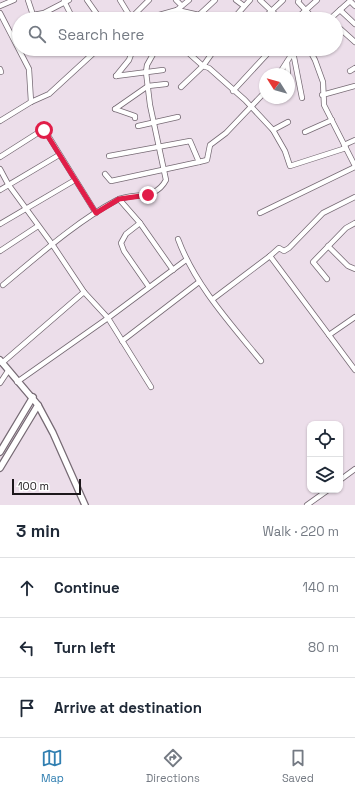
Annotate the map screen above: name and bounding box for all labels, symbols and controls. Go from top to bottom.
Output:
search box [12,12,343,56]
icon: search [26,23,48,45]
text: Search here [58,25,144,44]
north arrow [259,68,295,104]
route start [35,121,53,139]
route end [139,186,157,204]
map controls [307,421,343,493]
button: locate [307,421,343,457]
button: layers [307,457,343,493]
scale bar [12,477,81,496]
text: 100 m [18,479,49,493]
text: 3 min [16,520,60,542]
text: Walk · 220 m [262,523,339,540]
icon: ahead [16,577,38,599]
text: Continue [54,578,120,597]
text: 140 m [303,579,339,596]
icon: left [16,637,38,659]
text: Turn left [54,638,116,657]
text: 80 m [308,639,339,656]
icon: arrive [16,697,38,719]
text: Arrive at destination [54,698,202,717]
tab: Map [41,747,64,785]
tab: Directions [146,747,200,785]
tab: Saved [282,747,314,785]

